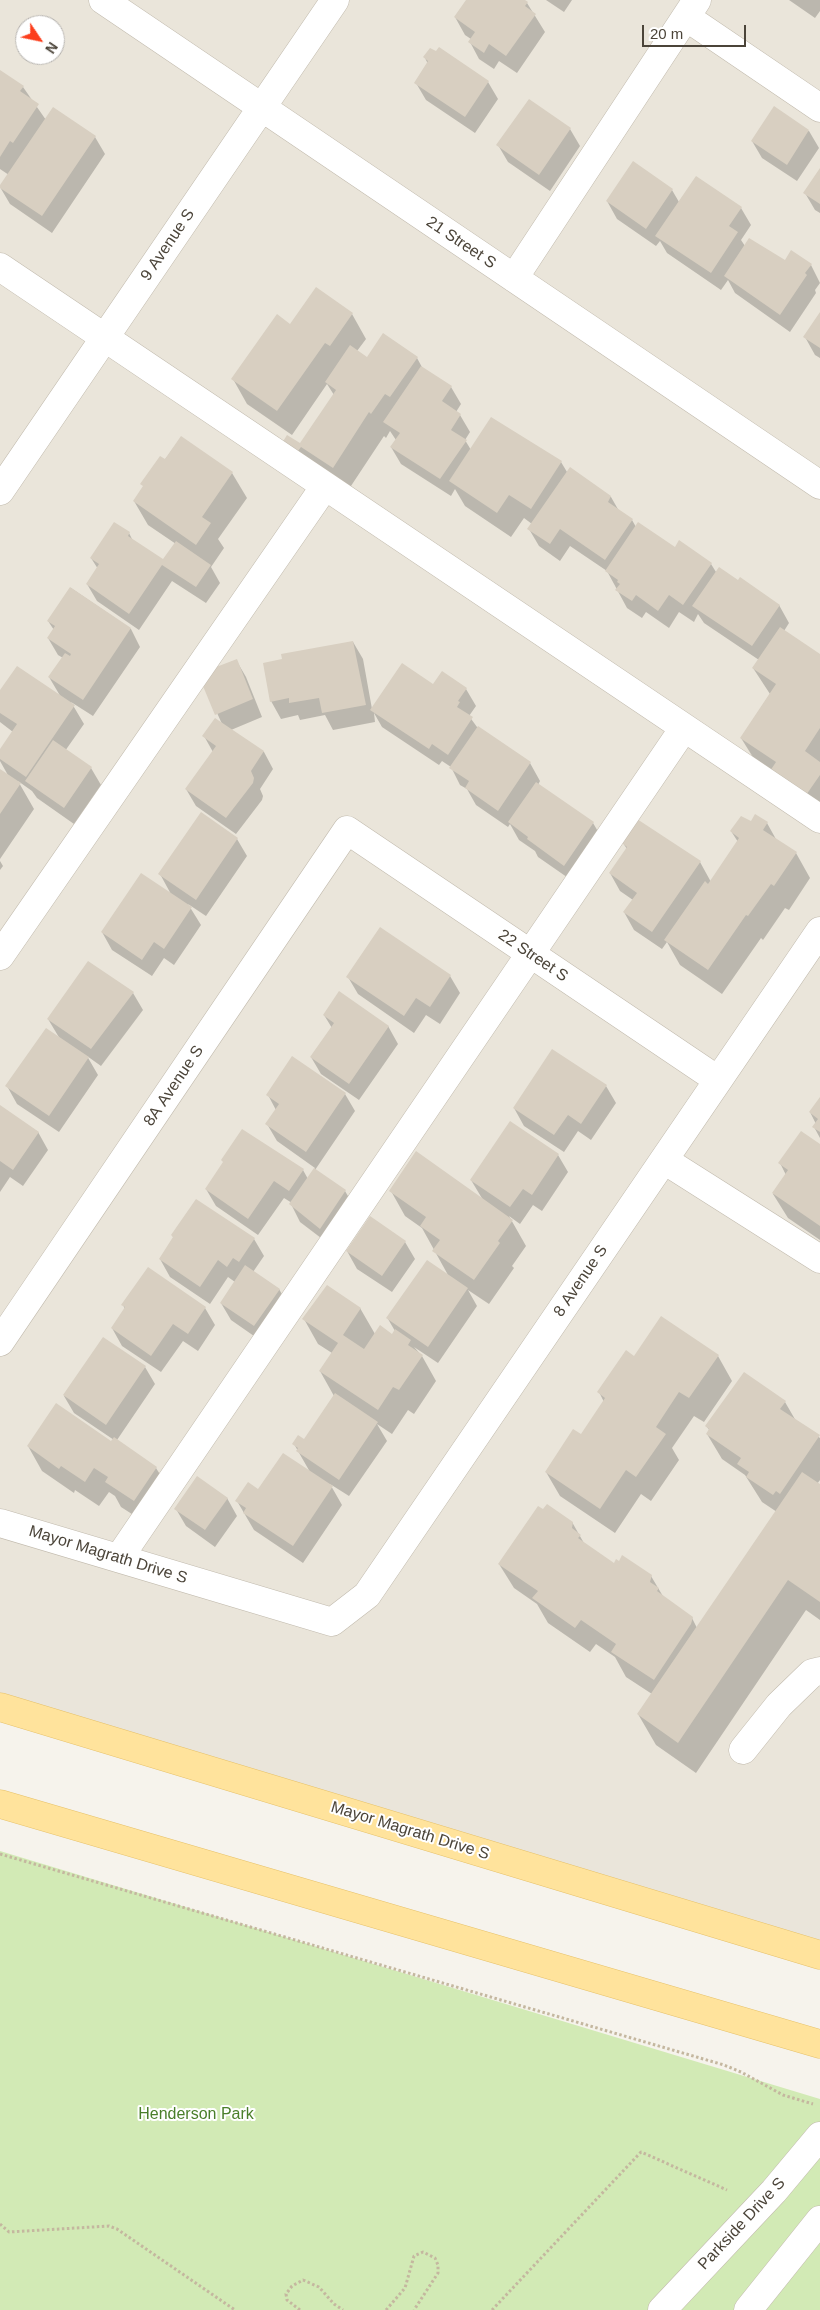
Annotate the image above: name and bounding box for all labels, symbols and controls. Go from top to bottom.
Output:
north arrow [15,15,65,65]
scale bar [645,15,749,47]
text: 20 m [650,25,683,42]
text: N [42,39,61,56]
street label: 9 Avenue S [137,205,199,285]
street label: 21 Street S [422,213,500,273]
street label: 22 Street S [494,926,572,986]
street label: 8A Avenue S [140,1042,208,1130]
street label: 8 Avenue S [550,1241,612,1321]
street label: Mayor Magrath Drive S [27,1522,189,1588]
street label: Mayor Magrath Drive S [329,1798,491,1864]
park label: Henderson Park [138,2105,254,2125]
street label: Parkside Drive S [694,2174,790,2274]

